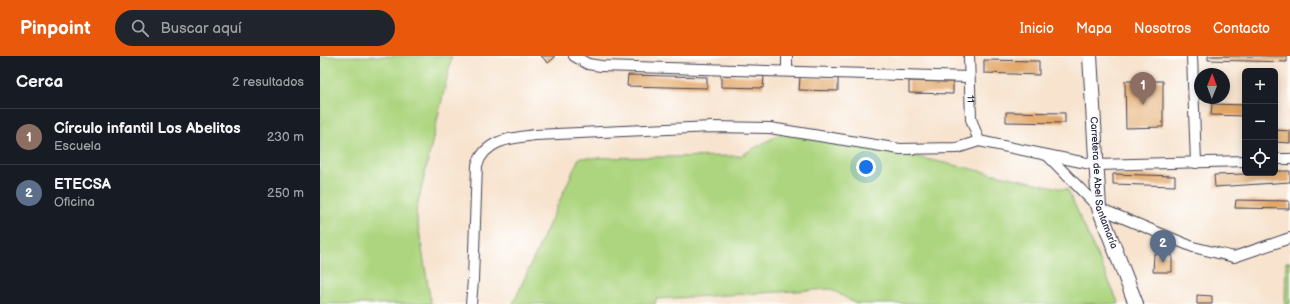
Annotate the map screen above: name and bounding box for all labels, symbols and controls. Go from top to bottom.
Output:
search box [115,10,395,46]
text: Pinpoint [20,17,91,40]
icon: search [129,17,151,39]
text: Buscar aquí [161,19,242,38]
text: Inicio [1020,20,1054,37]
text: Mapa [1076,20,1112,37]
text: Nosotros [1134,20,1191,37]
text: Contacto [1213,20,1270,37]
north arrow [1194,68,1230,104]
map controls [1242,68,1278,176]
button: + [1242,68,1278,104]
text: Cerca [16,72,63,92]
pin: 1 [1130,72,1156,105]
text: 2 resultados [232,74,304,90]
street label: 11 [964,95,976,103]
button: − [1242,104,1278,140]
street label: Carretera de Abel Santamaría [1088,116,1120,251]
text: Círculo infantil Los Abelitos [54,119,241,138]
text: 1 [26,129,32,145]
text: 230 m [267,129,304,145]
text: Escuela [54,138,101,154]
button: locate [1242,140,1278,176]
your location [856,157,876,177]
text: ETECSA [54,175,111,194]
text: 2 [25,185,33,201]
text: 250 m [267,185,304,201]
text: Oficina [54,194,95,210]
pin: 2 [1150,230,1176,263]

